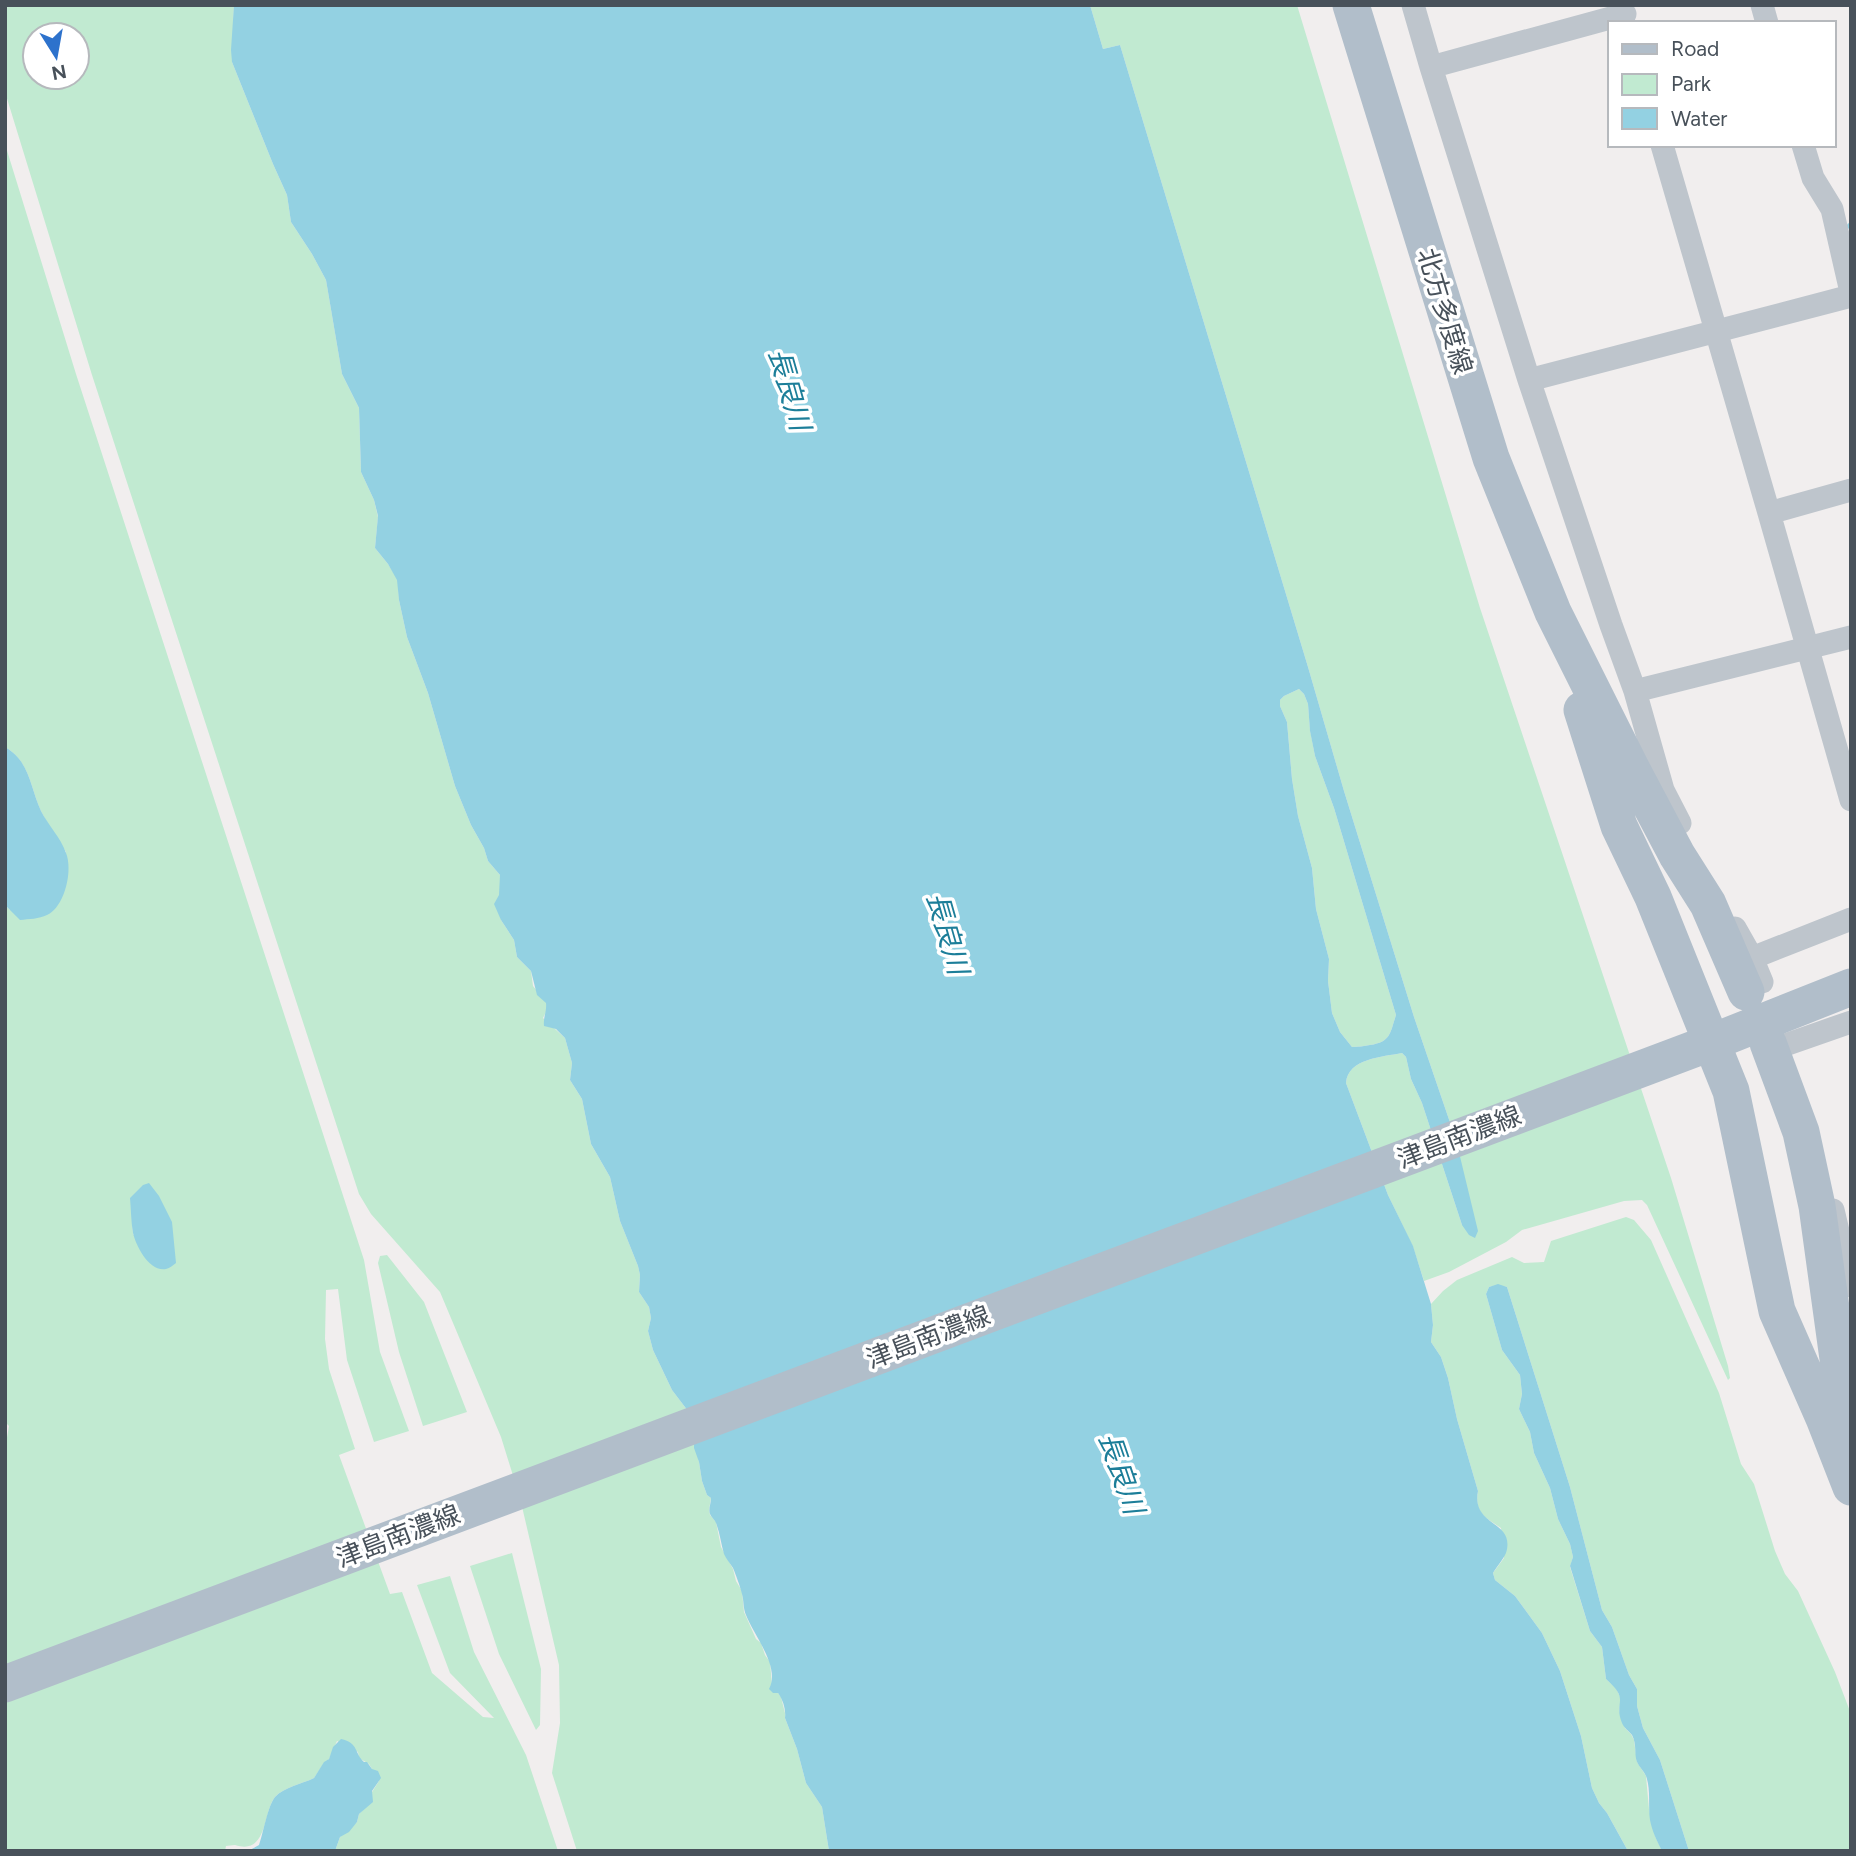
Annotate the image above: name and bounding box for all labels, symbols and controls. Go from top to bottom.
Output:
north arrow [21,21,91,91]
legend [1608,21,1835,147]
text: Road [1671,36,1719,61]
text: N [50,60,69,85]
text: Park [1671,71,1712,96]
text: Water [1671,106,1727,131]
street label: 北方多度線 [1411,244,1479,378]
water label: 長良川 [762,344,819,437]
water label: 長良川 [920,888,977,981]
street label: 津島南濃線 [1393,1099,1525,1175]
street label: 津島南濃線 [862,1299,994,1375]
water label: 長良川 [1092,1428,1153,1521]
street label: 津島南濃線 [332,1498,464,1574]

